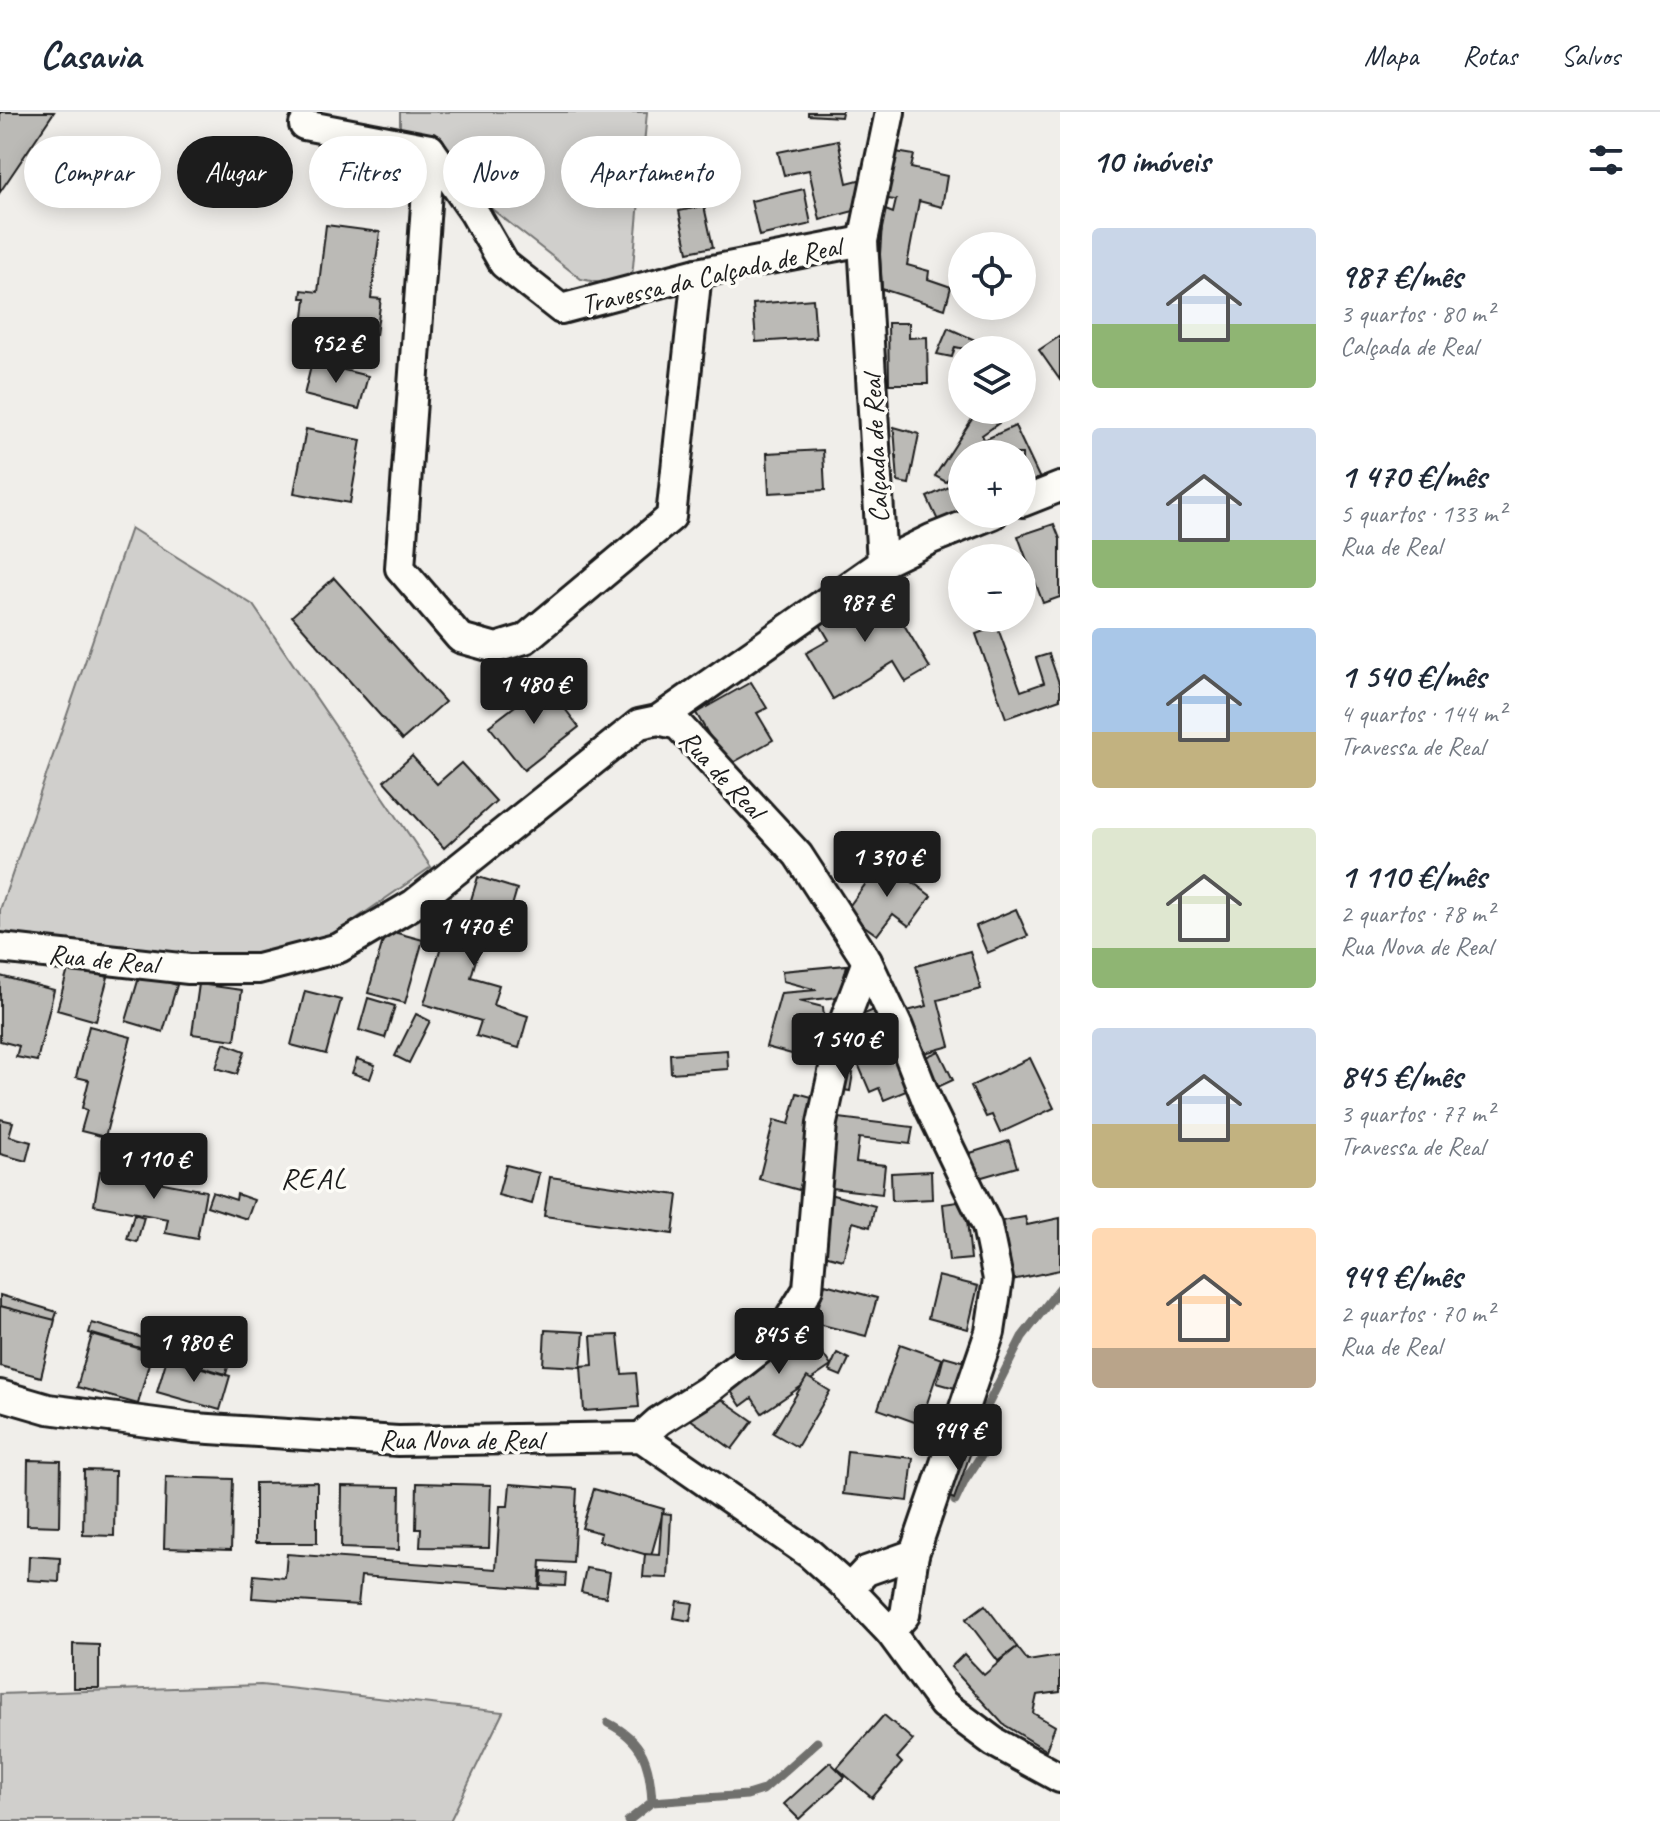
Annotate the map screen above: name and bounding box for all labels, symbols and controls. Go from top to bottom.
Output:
text: Casavia [40,32,141,79]
text: Mapa [1364,38,1418,73]
text: Rotas [1462,38,1517,73]
text: Salvos [1561,38,1620,73]
chip: Comprar [24,136,161,208]
chip: Alugar [177,136,293,208]
chip: Filtros [309,136,427,208]
chip: Novo [443,136,545,208]
chip: Apartamento [561,136,741,208]
icon: filters [1584,138,1628,182]
text: 10 imóveis [1092,139,1210,182]
street label: Travessa da Calçada de Real [578,227,849,322]
map controls [948,232,1036,632]
button: locate [948,232,1036,320]
text: 987 €/mês [1340,254,1462,297]
icon: home [1156,260,1252,356]
text: 3 quartos · 80 m² [1340,297,1494,330]
pin: 952 € [280,317,392,385]
text: 952 € [310,326,362,359]
text: Calçada de Real [1340,330,1478,363]
button: layers [948,336,1036,424]
street label: Calçada de Real [853,369,896,524]
button: + [948,440,1036,528]
text: 1 470 €/mês [1340,454,1486,497]
icon: home [1156,460,1252,556]
text: 5 quartos · 133 m² [1340,497,1505,530]
text: Rua de Real [1340,530,1441,563]
button: − [948,544,1036,632]
pin: 987 € [809,576,921,644]
text: 987 € [839,585,891,618]
text: 1 540 €/mês [1340,654,1486,697]
pin: 1 480 € [460,658,608,726]
icon: home [1156,660,1252,756]
text: 1 480 € [498,667,570,700]
text: 4 quartos · 144 m² [1340,697,1505,730]
street label: Rua de Real [672,722,776,830]
text: Travessa de Real [1340,730,1484,763]
pin: 1 390 € [813,831,961,899]
text: 1 390 € [852,840,922,873]
text: 1 110 €/mês [1340,854,1486,897]
icon: home [1156,860,1252,956]
text: 2 quartos · 78 m² [1340,897,1494,930]
pin: 1 470 € [400,900,548,968]
text: 1 470 € [439,909,509,942]
text: Rua Nova de Real [1340,930,1492,963]
street label: Rua de Real [47,936,164,983]
pin: 1 540 € [771,1013,919,1081]
text: 1 540 € [810,1022,880,1055]
text: 845 €/mês [1340,1054,1462,1097]
icon: home [1156,1060,1252,1156]
text: 3 quartos · 77 m² [1340,1097,1494,1130]
text: Travessa de Real [1340,1130,1484,1163]
pin: 1 110 € [80,1133,228,1201]
text: 1 110 € [118,1142,190,1175]
district label: REAL [281,1159,347,1197]
text: 949 €/mês [1340,1254,1462,1297]
icon: home [1156,1260,1252,1356]
text: 2 quartos · 70 m² [1340,1297,1494,1330]
pin: 845 € [723,1308,835,1376]
pin: 1 980 € [120,1316,268,1384]
text: 845 € [753,1317,805,1350]
text: 1 980 € [159,1325,229,1358]
text: Rua de Real [1340,1330,1441,1363]
pin: 949 € [902,1404,1014,1472]
text: 949 € [932,1413,984,1446]
street label: Rua Nova de Real [379,1422,548,1457]

